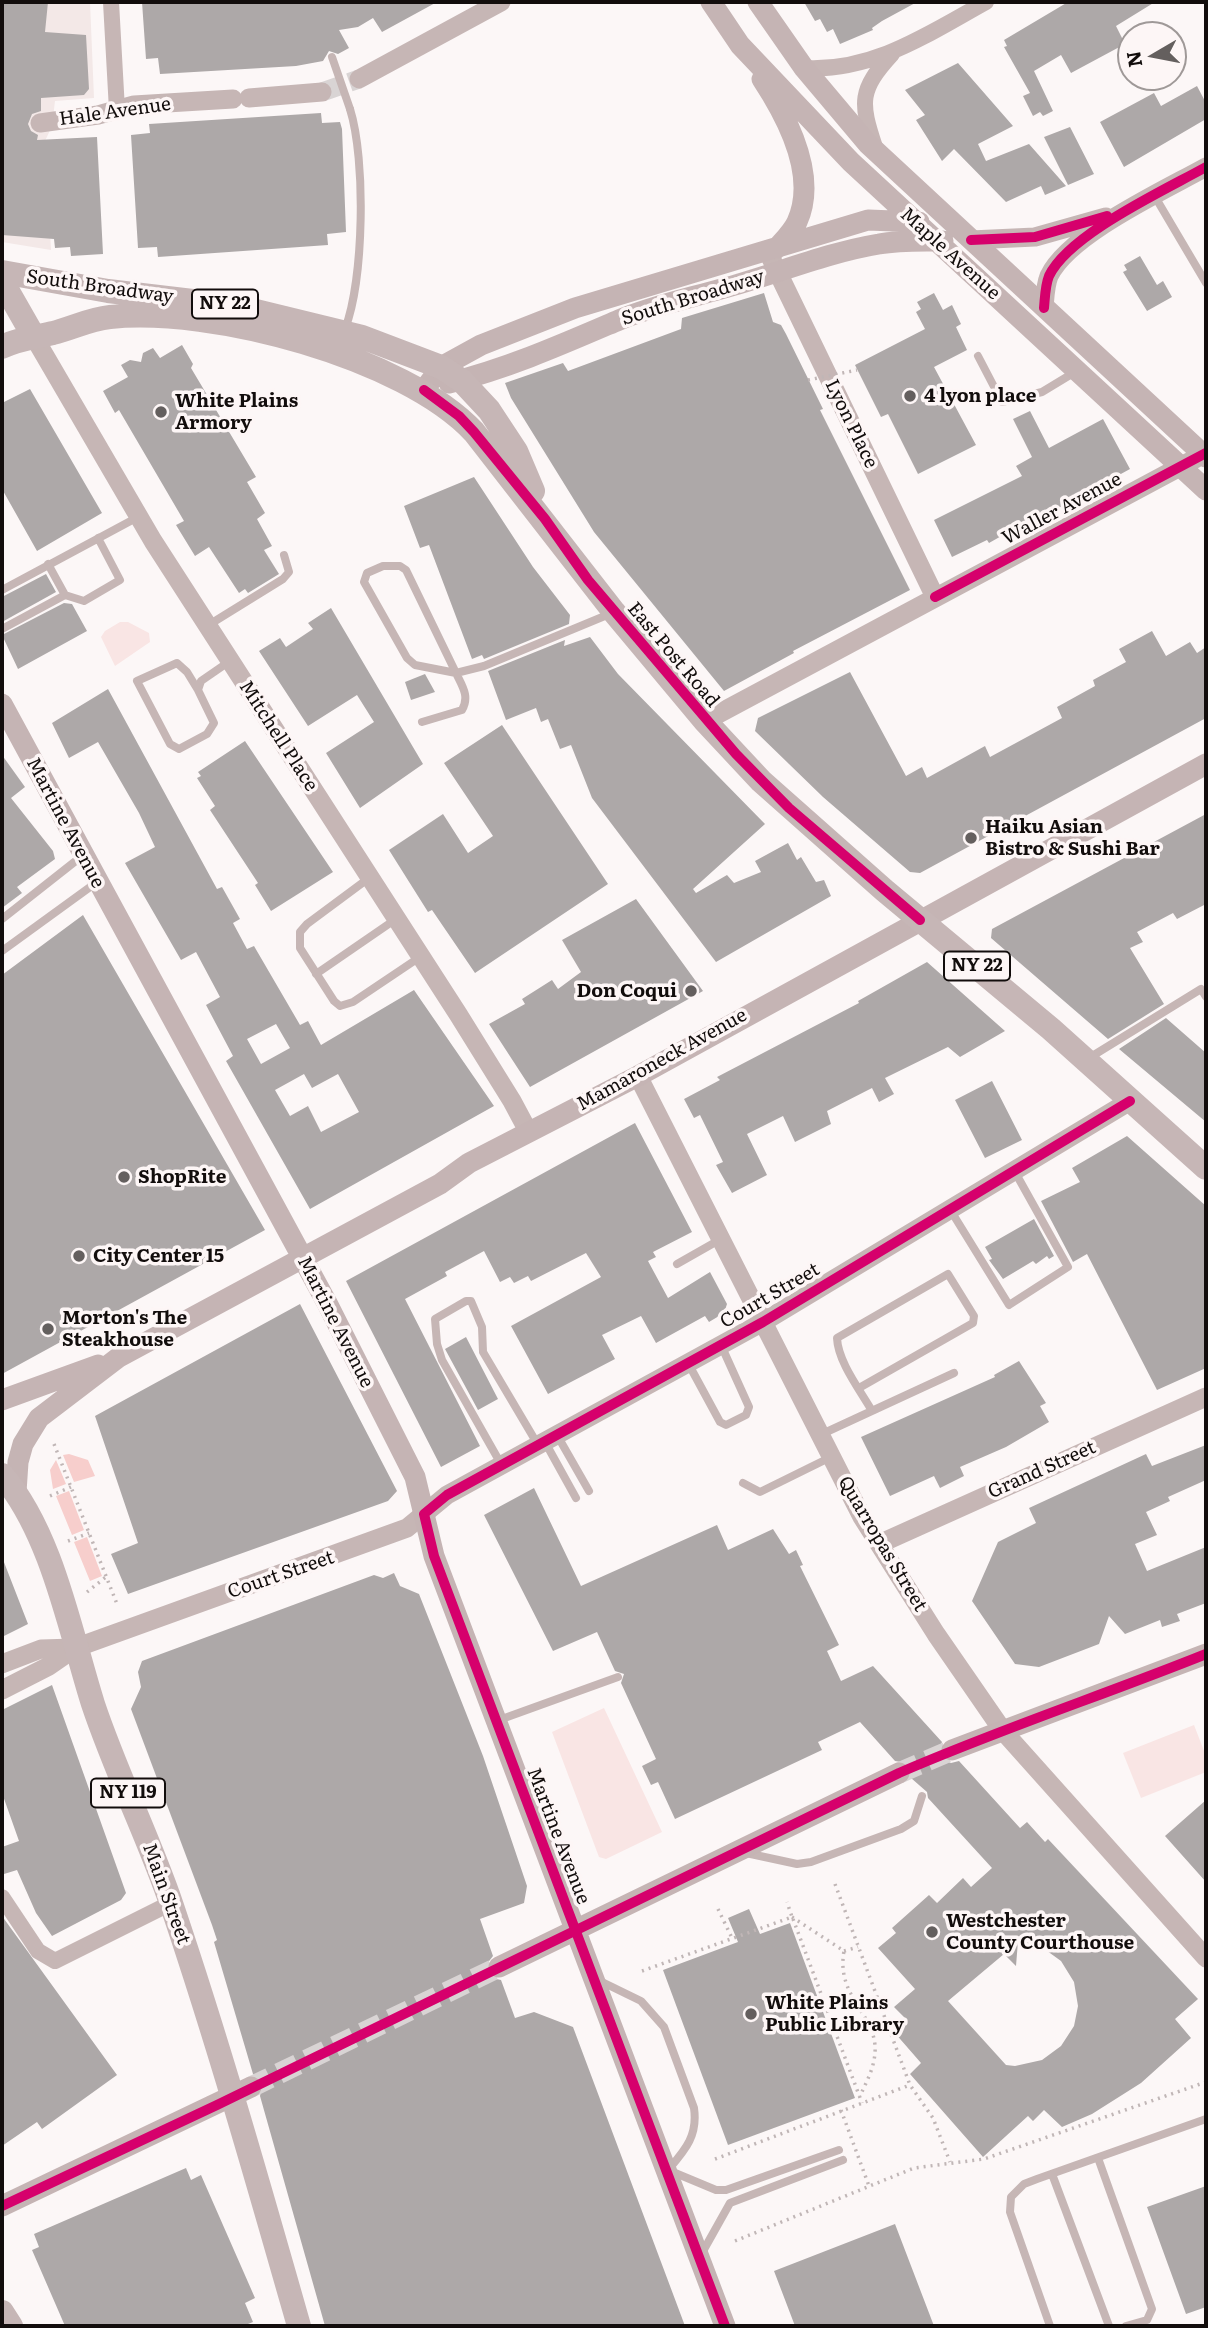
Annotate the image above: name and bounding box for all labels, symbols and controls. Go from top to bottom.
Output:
north arrow [1117,21,1187,91]
text: N [1118,49,1148,70]
street label: Hale Avenue [58,93,172,131]
street label: Maple Avenue [895,203,1005,305]
street label: South Broadway [25,265,175,309]
street label: South Broadway [619,265,767,331]
road number: NY 22 [192,290,258,318]
street label: Lyon Place [820,376,882,472]
place label: 4 lyon place [924,385,1037,407]
marker: 4 lyon place [902,388,918,404]
place label: White Plains Armory [175,390,298,434]
marker: White Plains Armory [153,404,169,420]
street label: Waller Avenue [998,468,1126,550]
street label: East Post Road [622,598,724,712]
street label: Mitchell Place [234,676,322,796]
street label: Martine Avenue [21,754,109,892]
place label: Haiku Asian Bistro & Sushi Bar [985,816,1160,860]
marker: Haiku Asian Bistro & Sushi Bar [963,830,979,846]
road number: NY 22 [944,951,1010,981]
place label: Don Coqui [577,980,677,1002]
marker: Don Coqui [683,983,699,999]
street label: Mamaroneck Avenue [573,1004,751,1116]
place label: ShopRite [138,1166,226,1188]
marker: ShopRite [116,1169,132,1185]
place label: City Center 15 [93,1245,224,1267]
marker: City Center 15 [71,1248,87,1264]
street label: Martine Avenue [292,1252,378,1392]
street label: Court Street [716,1258,824,1334]
place label: Morton's The Steakhouse [62,1307,187,1351]
marker: Morton's The Steakhouse [40,1321,56,1337]
street label: Grand Street [985,1436,1099,1504]
street label: Quarropas Street [833,1472,931,1616]
street label: Court Street [225,1546,337,1604]
street label: Martine Avenue [521,1764,595,1908]
road number: NY 119 [91,1778,165,1808]
street label: Main Street [137,1840,195,1948]
place label: Westchester County Courthouse [946,1910,1134,1954]
marker: Westchester County Courthouse [924,1924,940,1940]
place label: White Plains Public Library [765,1992,904,2036]
marker: White Plains Public Library [743,2006,759,2022]

